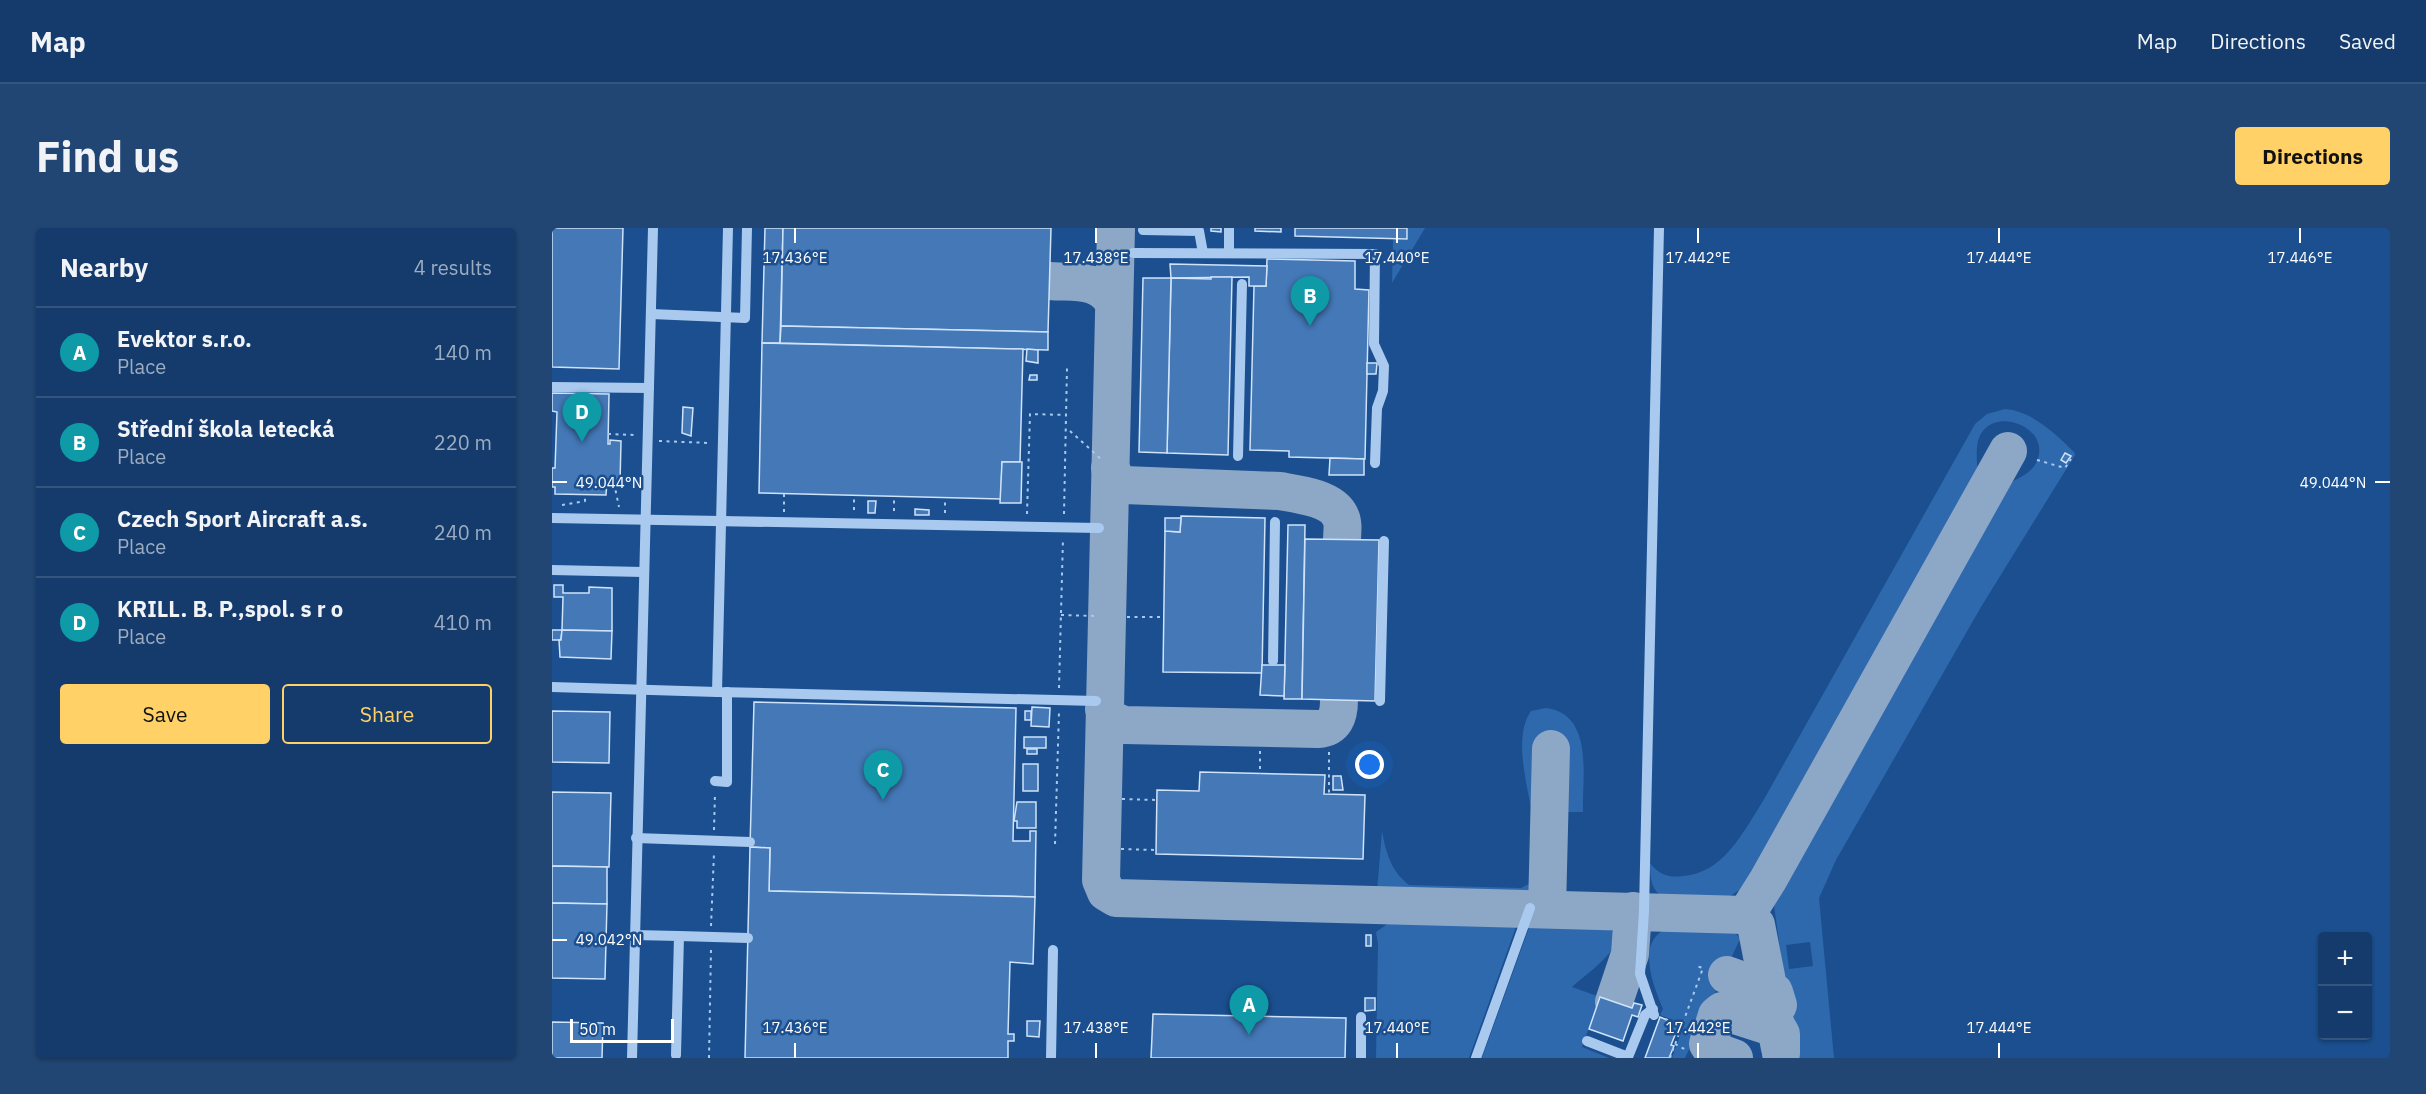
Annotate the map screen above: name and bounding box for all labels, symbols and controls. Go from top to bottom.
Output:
text: Map [30,23,86,60]
text: Map [2137,27,2177,55]
text: Directions [2210,27,2306,55]
text: Saved [2339,27,2396,55]
button: Directions [2235,127,2390,185]
text: Find us [36,129,179,184]
text: 17.436°E [763,248,827,267]
text: 17.438°E [1064,248,1128,267]
text: 17.440°E [1365,248,1429,267]
text: 17.442°E [1666,248,1730,267]
text: 17.444°E [1967,248,2031,267]
text: 17.446°E [2268,248,2332,267]
text: Nearby [60,250,148,284]
text: 4 results [414,254,492,281]
pin: B [1290,276,1329,326]
text: Evektor s.r.o. [117,324,252,353]
text: A [73,339,86,366]
text: 140 m [434,339,492,366]
text: Place [117,353,166,380]
pin: D [562,392,602,442]
text: Střední škola letecká [117,414,334,443]
text: B [73,429,86,456]
text: 220 m [434,429,492,456]
text: Place [117,443,166,470]
text: 49.044°N [576,473,642,492]
text: 49.044°N [2300,473,2366,492]
text: Czech Sport Aircraft a.s. [117,504,368,533]
text: C [73,519,86,546]
text: 240 m [434,519,492,546]
text: Place [117,533,166,560]
text: KRILL. B. P.,spol. s r o [117,594,343,623]
text: D [73,609,86,636]
text: 410 m [434,609,492,636]
text: Place [117,623,166,650]
button: Save [60,684,270,744]
button: Share [282,684,492,744]
pin: C [864,750,902,800]
your location [1355,750,1384,779]
text: 49.042°N [576,930,642,949]
map controls [2318,932,2372,1040]
button: + [2318,932,2372,986]
pin: A [1230,986,1268,1035]
button: − [2318,986,2372,1040]
scale bar [570,1016,674,1044]
text: 17.436°E [763,1018,827,1037]
text: 17.438°E [1064,1018,1128,1037]
text: 17.440°E [1365,1018,1429,1037]
text: 17.442°E [1666,1018,1730,1037]
text: 17.444°E [1967,1018,2031,1037]
text: 50 m [579,1019,616,1039]

